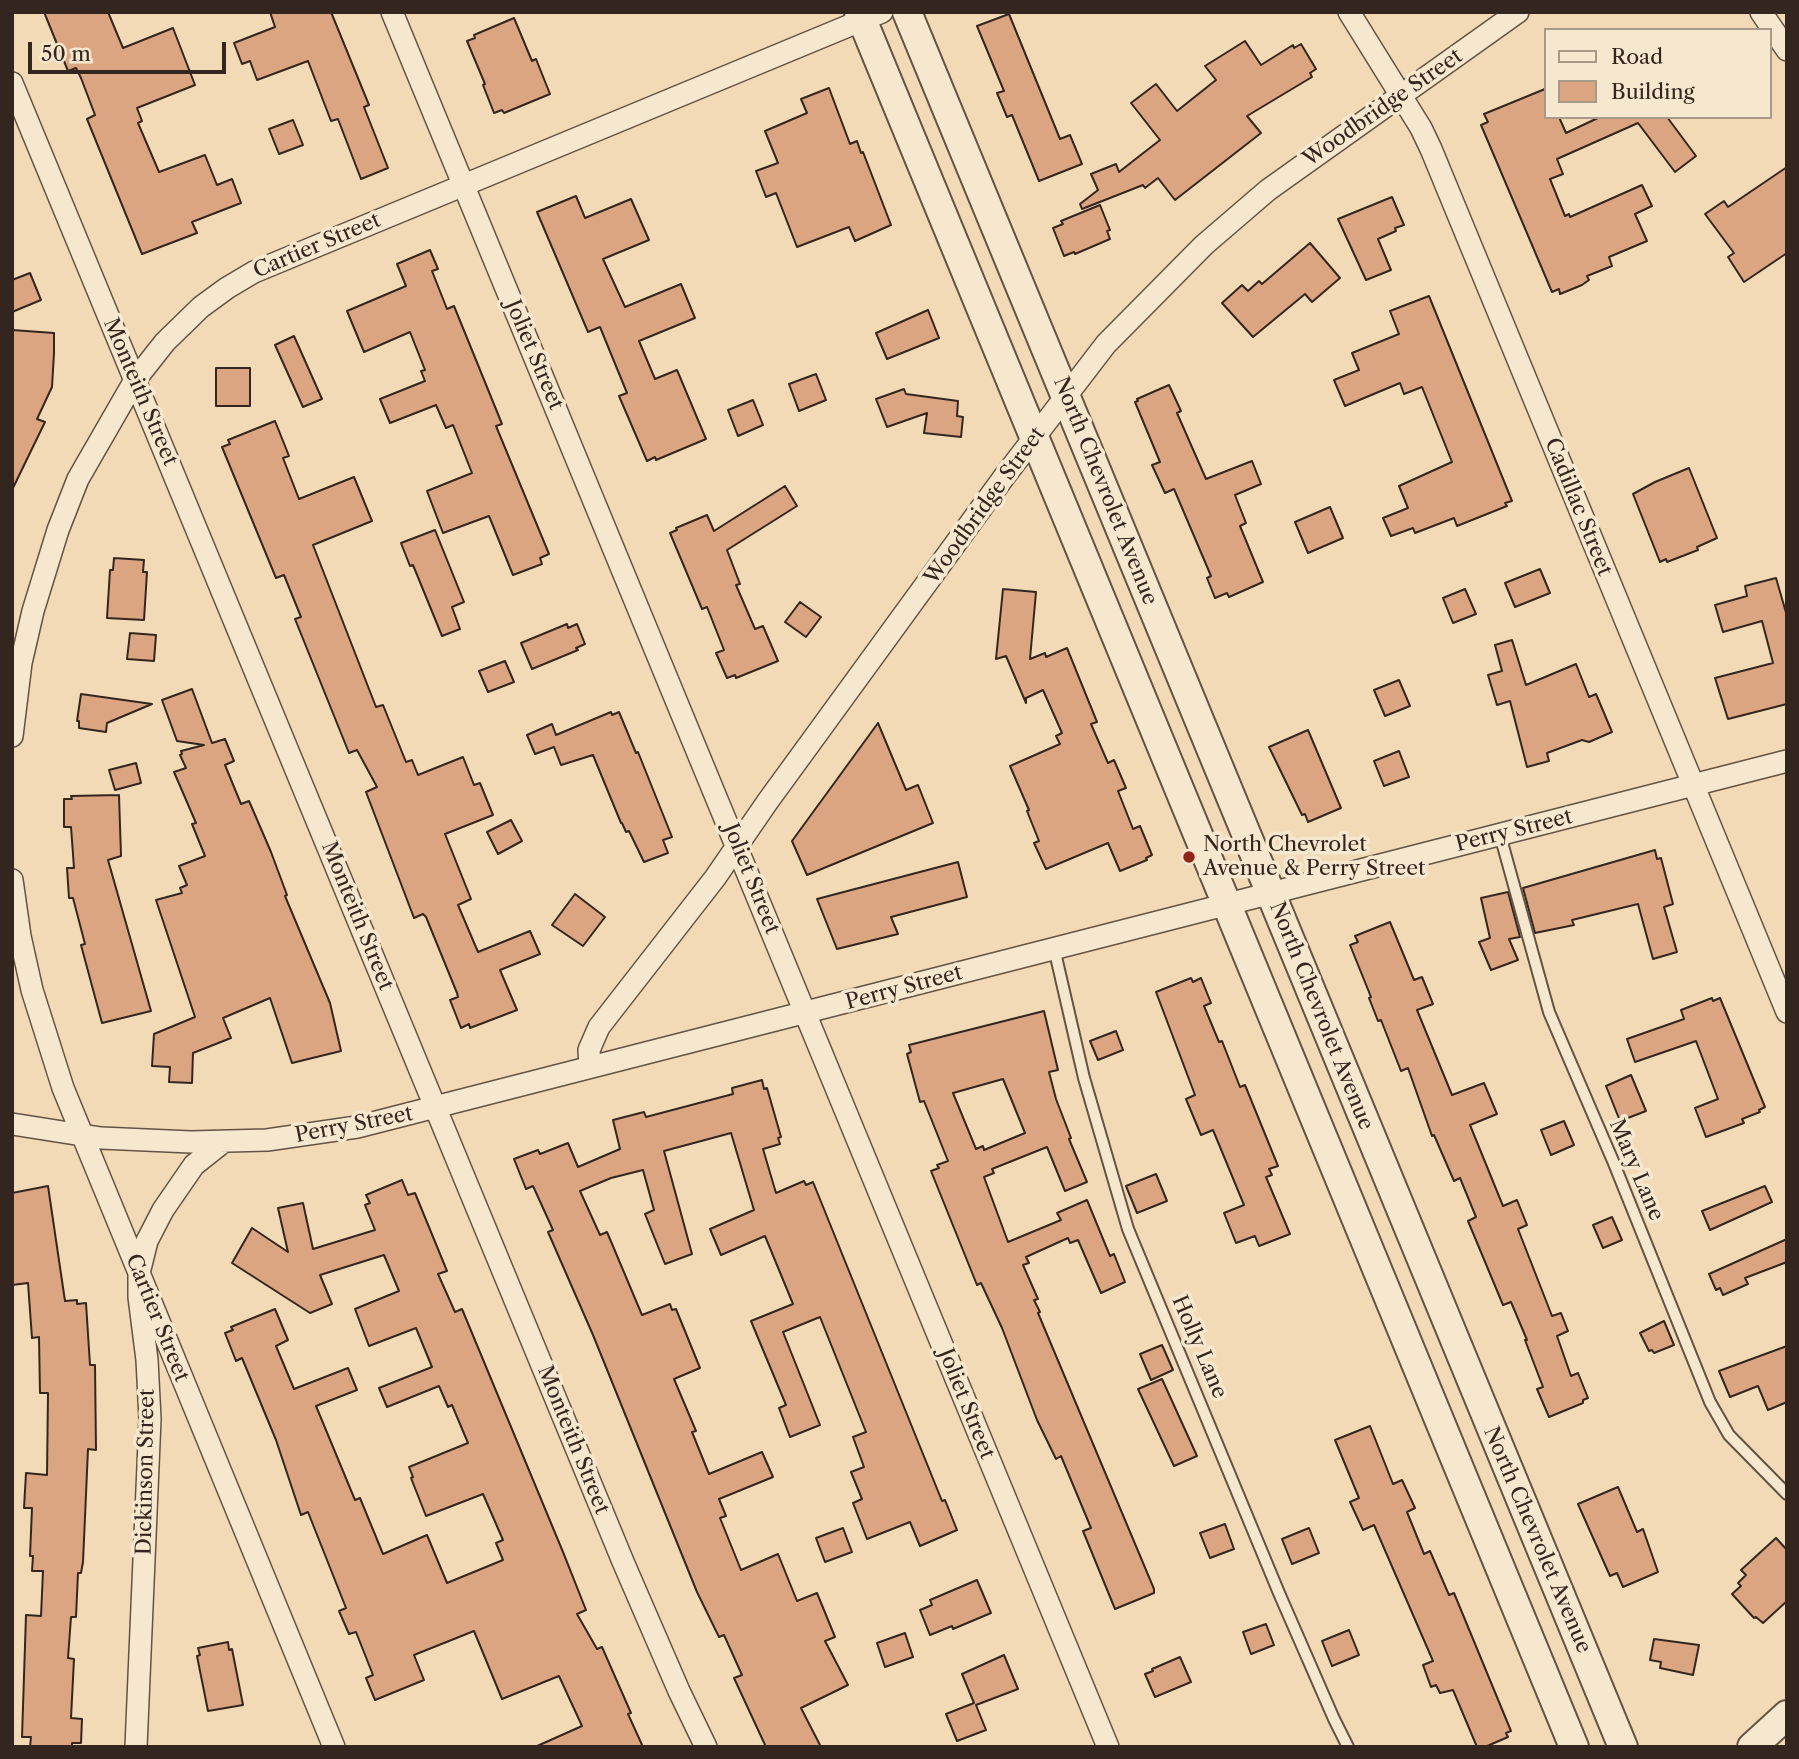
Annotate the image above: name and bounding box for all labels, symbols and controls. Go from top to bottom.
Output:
scale bar [32,28,229,72]
legend [1544,28,1771,119]
text: 50 m [41,41,91,66]
street label: Woodbridge Street [1299,44,1467,172]
text: Road [1611,44,1663,69]
text: Building [1611,79,1695,104]
street label: Cartier Street [250,208,384,284]
street label: Joliet Street [500,296,568,414]
street label: Monteith Street [98,314,182,470]
street label: North Chevrolet Avenue [1048,373,1162,609]
street label: Woodbridge Street [919,422,1051,590]
street label: Cadillac Street [1539,435,1617,579]
street label: Perry Street [1453,804,1575,858]
street label: Joliet Street [717,820,785,938]
place label: North Chevrolet Avenue & Perry Street [1203,832,1425,882]
street label: Monteith Street [316,838,398,994]
marker: North Chevrolet Avenue & Perry Street [1181,849,1197,865]
street label: North Chevrolet Avenue [1264,898,1378,1134]
street label: Perry Street [843,960,965,1016]
street label: Perry Street [293,1101,415,1149]
street label: Mary Lane [1603,1115,1669,1225]
street label: Cartier Street [120,1250,194,1386]
street label: Holly Lane [1166,1292,1232,1402]
street label: Joliet Street [932,1345,1000,1463]
street label: Monteith Street [532,1362,614,1518]
street label: Dickinson Street [132,1389,160,1555]
street label: North Chevrolet Avenue [1478,1423,1596,1657]

